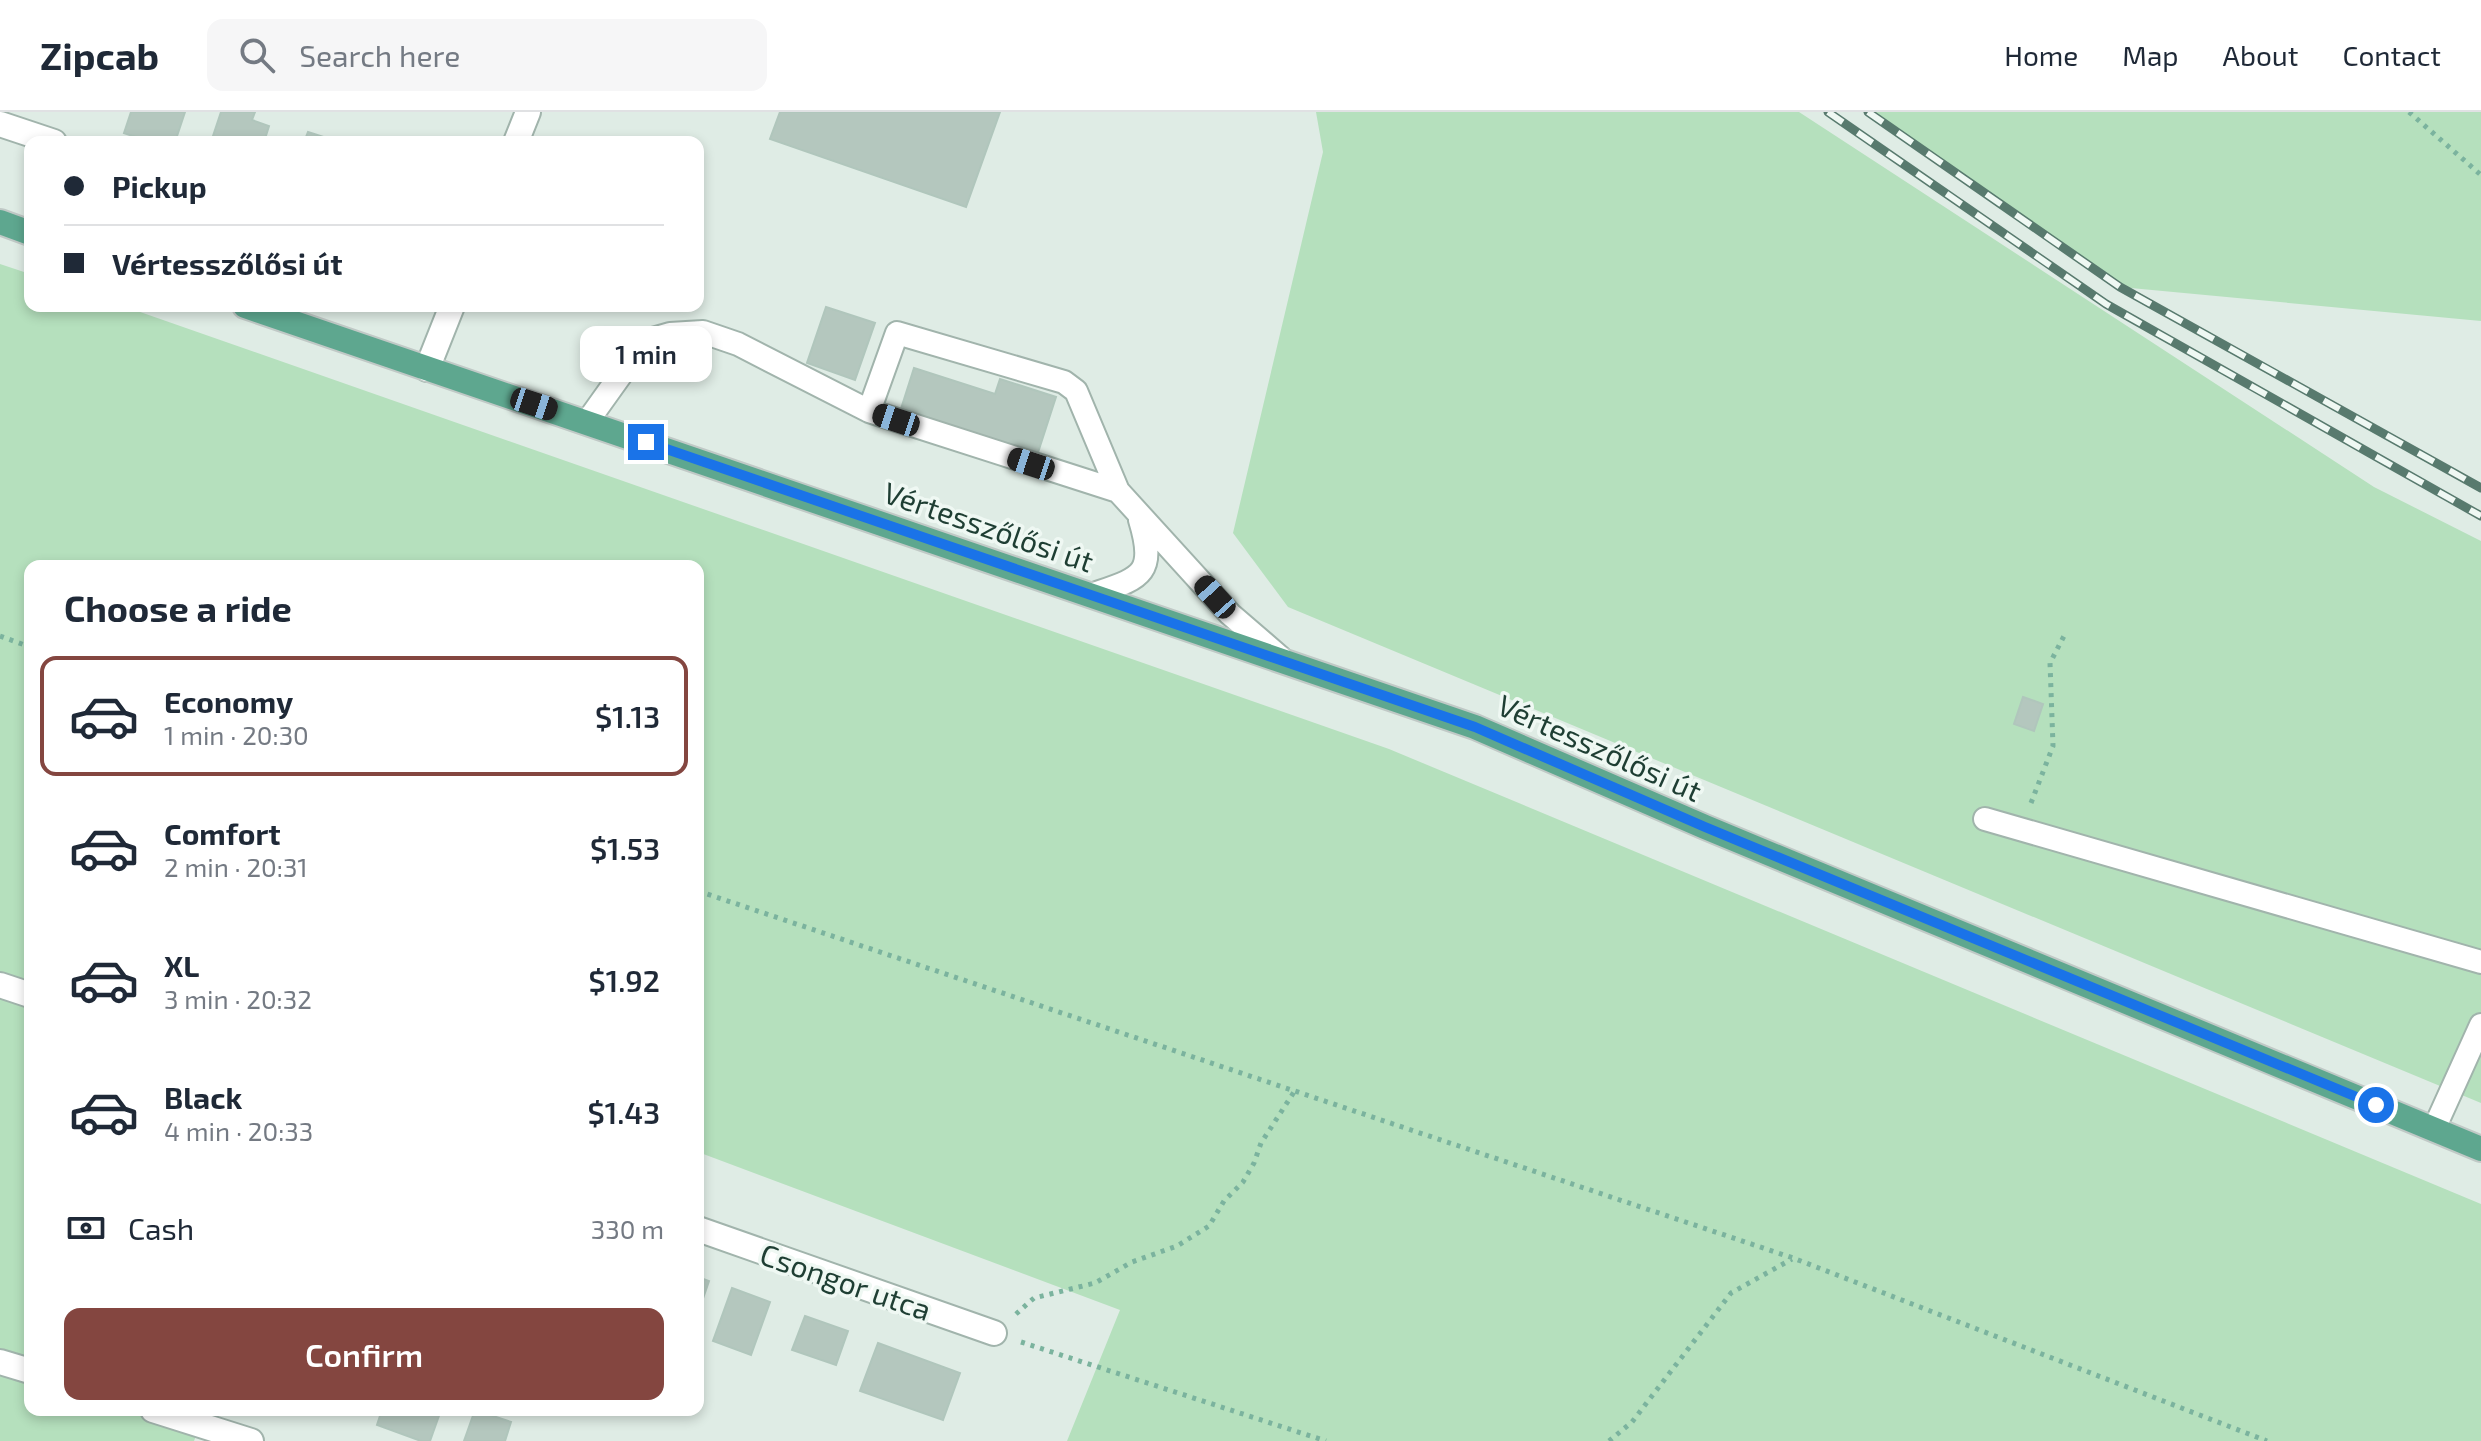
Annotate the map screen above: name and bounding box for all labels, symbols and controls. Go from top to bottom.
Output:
search box [207,19,767,91]
text: Zipcab [40,32,159,78]
icon: search [235,33,279,77]
text: Search here [299,37,460,73]
text: Home [2004,38,2078,72]
text: Map [2122,38,2179,72]
text: About [2223,38,2298,72]
text: Contact [2342,38,2441,72]
text: Pickup [112,168,207,204]
text: Vértesszőlősi út [112,245,343,281]
callout: 1 min [580,326,712,382]
text: 1 min [615,338,677,369]
car [507,385,561,423]
car [869,401,923,439]
route end [628,424,664,460]
car [1004,445,1058,483]
street label: Vértesszőlősi út [879,473,1099,579]
car [1190,571,1240,623]
text: Choose a ride [64,586,292,629]
icon: car [68,680,140,752]
text: Economy [164,683,293,719]
street label: Vértesszőlősi út [1492,686,1708,808]
text: $1.13 [595,698,660,734]
text: 1 min · 20:30 [164,719,309,750]
icon: car [68,812,140,884]
text: Comfort [164,815,281,851]
text: $1.53 [590,830,660,866]
text: 2 min · 20:31 [164,851,308,882]
icon: car [68,944,140,1016]
text: XL [164,947,199,983]
text: $1.92 [588,962,660,998]
text: 3 min · 20:32 [164,983,312,1014]
icon: car [68,1076,140,1148]
text: Black [164,1079,242,1115]
route start [2358,1087,2394,1123]
text: $1.43 [588,1094,660,1130]
text: 4 min · 20:33 [164,1115,313,1146]
icon: cash [64,1206,108,1250]
text: Cash [128,1210,194,1246]
text: 330 m [591,1213,664,1244]
street label: Csongor utca [756,1235,936,1327]
button: Confirm [64,1308,664,1400]

